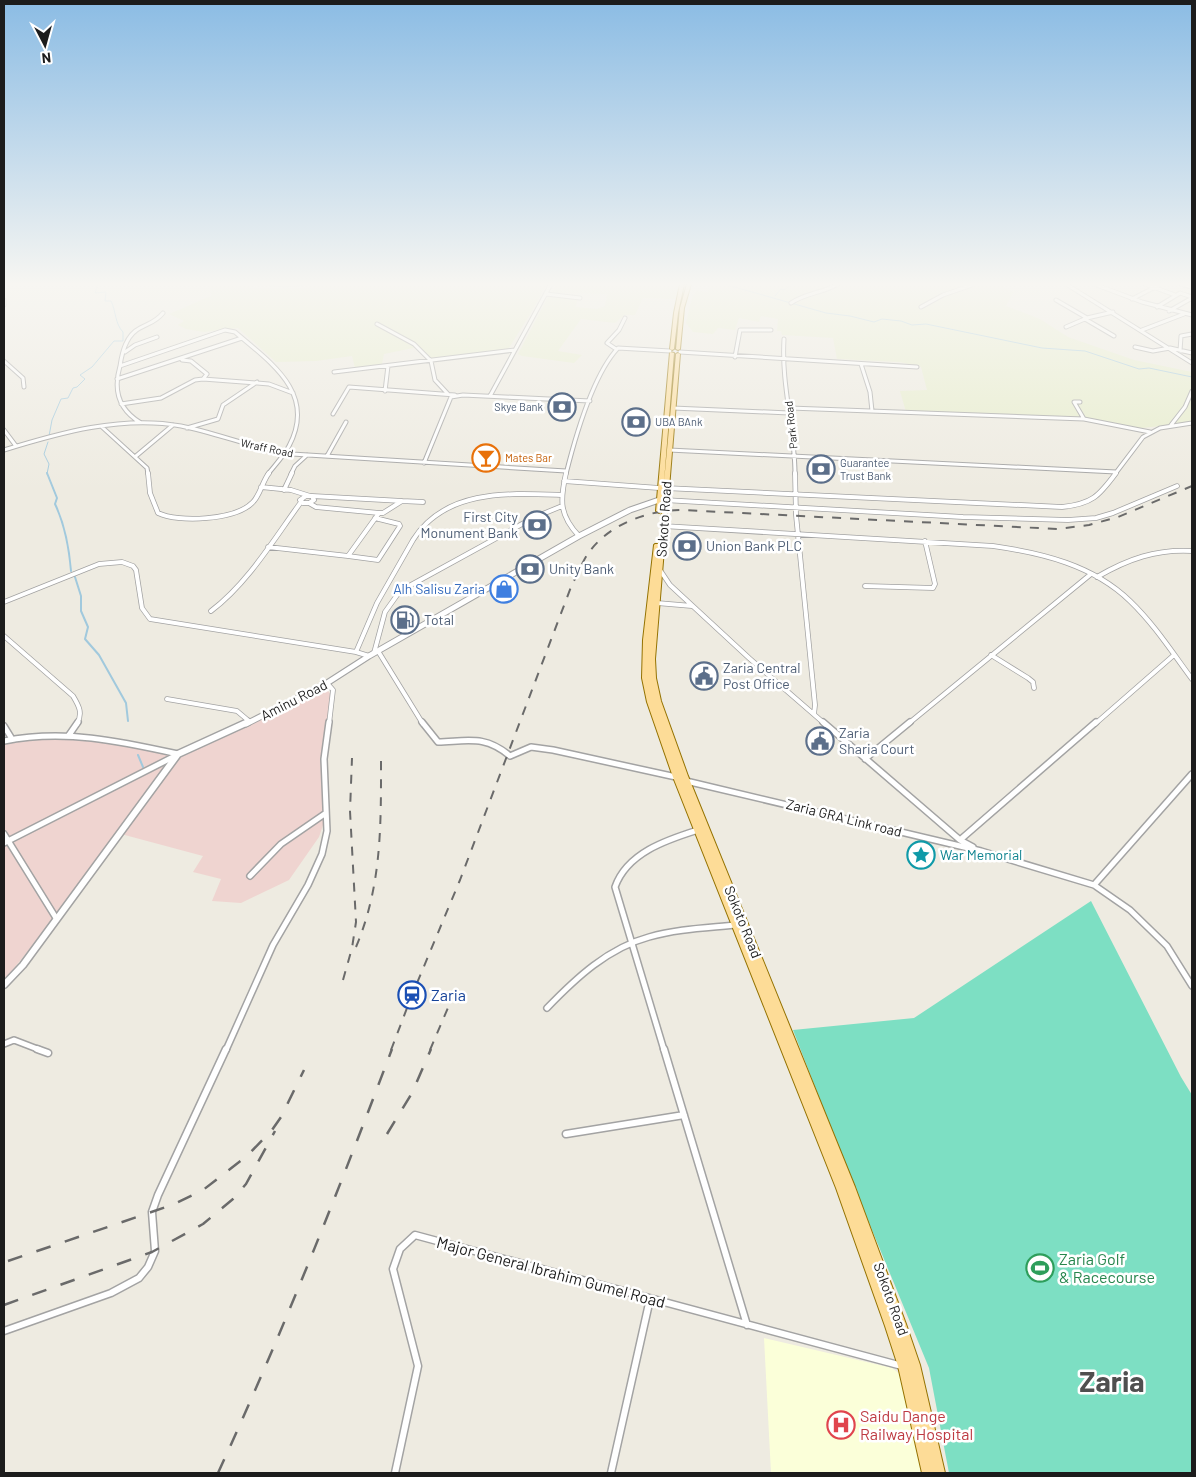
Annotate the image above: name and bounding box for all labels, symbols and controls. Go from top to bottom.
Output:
north arrow [20,20,70,70]
text: N [41,49,52,67]
bank icon: Skye Bank [547,392,577,422]
place label: Skye Bank [494,400,543,413]
street label: Park Road [782,400,799,450]
bank icon: UBA BAnk [621,407,651,437]
place label: UBA BAnk [655,415,703,428]
street label: Wraff Road [240,436,295,459]
bar icon: Mates Bar [471,443,501,473]
place label: Mates Bar [505,451,552,464]
bank icon: Guarantee Trust Bank [806,454,836,484]
place label: Guarantee Trust Bank [840,456,891,482]
street label: Sokoto Road [652,480,675,558]
place label: First City Monument Bank [421,508,519,541]
bank icon: First City Monument Bank [522,510,552,540]
bank icon: Union Bank PLC [672,531,702,561]
place label: Union Bank PLC [706,537,802,554]
bank icon: Unity Bank [515,554,545,584]
place label: Unity Bank [549,560,614,577]
shop icon: Alh Salisu Zaria [489,574,519,604]
place label: Alh Salisu Zaria [393,580,485,597]
fuel station icon: Total [390,605,420,635]
place label: Total [424,611,454,628]
place label: Zaria Central Post Office [723,659,801,692]
public building icon: Zaria Central Post Office [689,661,719,691]
street label: Aminu Road [258,676,330,724]
place label: Zaria Sharia Court [839,724,915,757]
public building icon: Zaria Sharia Court [805,726,835,756]
street label: Zaria GRA Link road [784,795,904,840]
place icon: War Memorial [906,840,936,870]
place label: War Memorial [940,846,1022,863]
street label: Sokoto Road [721,883,766,960]
station icon: Zaria [397,980,427,1010]
place label: Zaria [431,985,466,1004]
street label: Major General Ibrahim Gumel Road [435,1232,667,1311]
place label: Zaria Golf & Racecourse [1059,1249,1155,1286]
sports icon: Zaria Golf & Racecourse [1025,1253,1055,1283]
street label: Sokoto Road [870,1260,913,1338]
district label: Zaria [1079,1363,1145,1398]
place label: Saidu Dange Railway Hospital [860,1406,973,1443]
hospital icon: Saidu Dange Railway Hospital [826,1410,856,1440]

